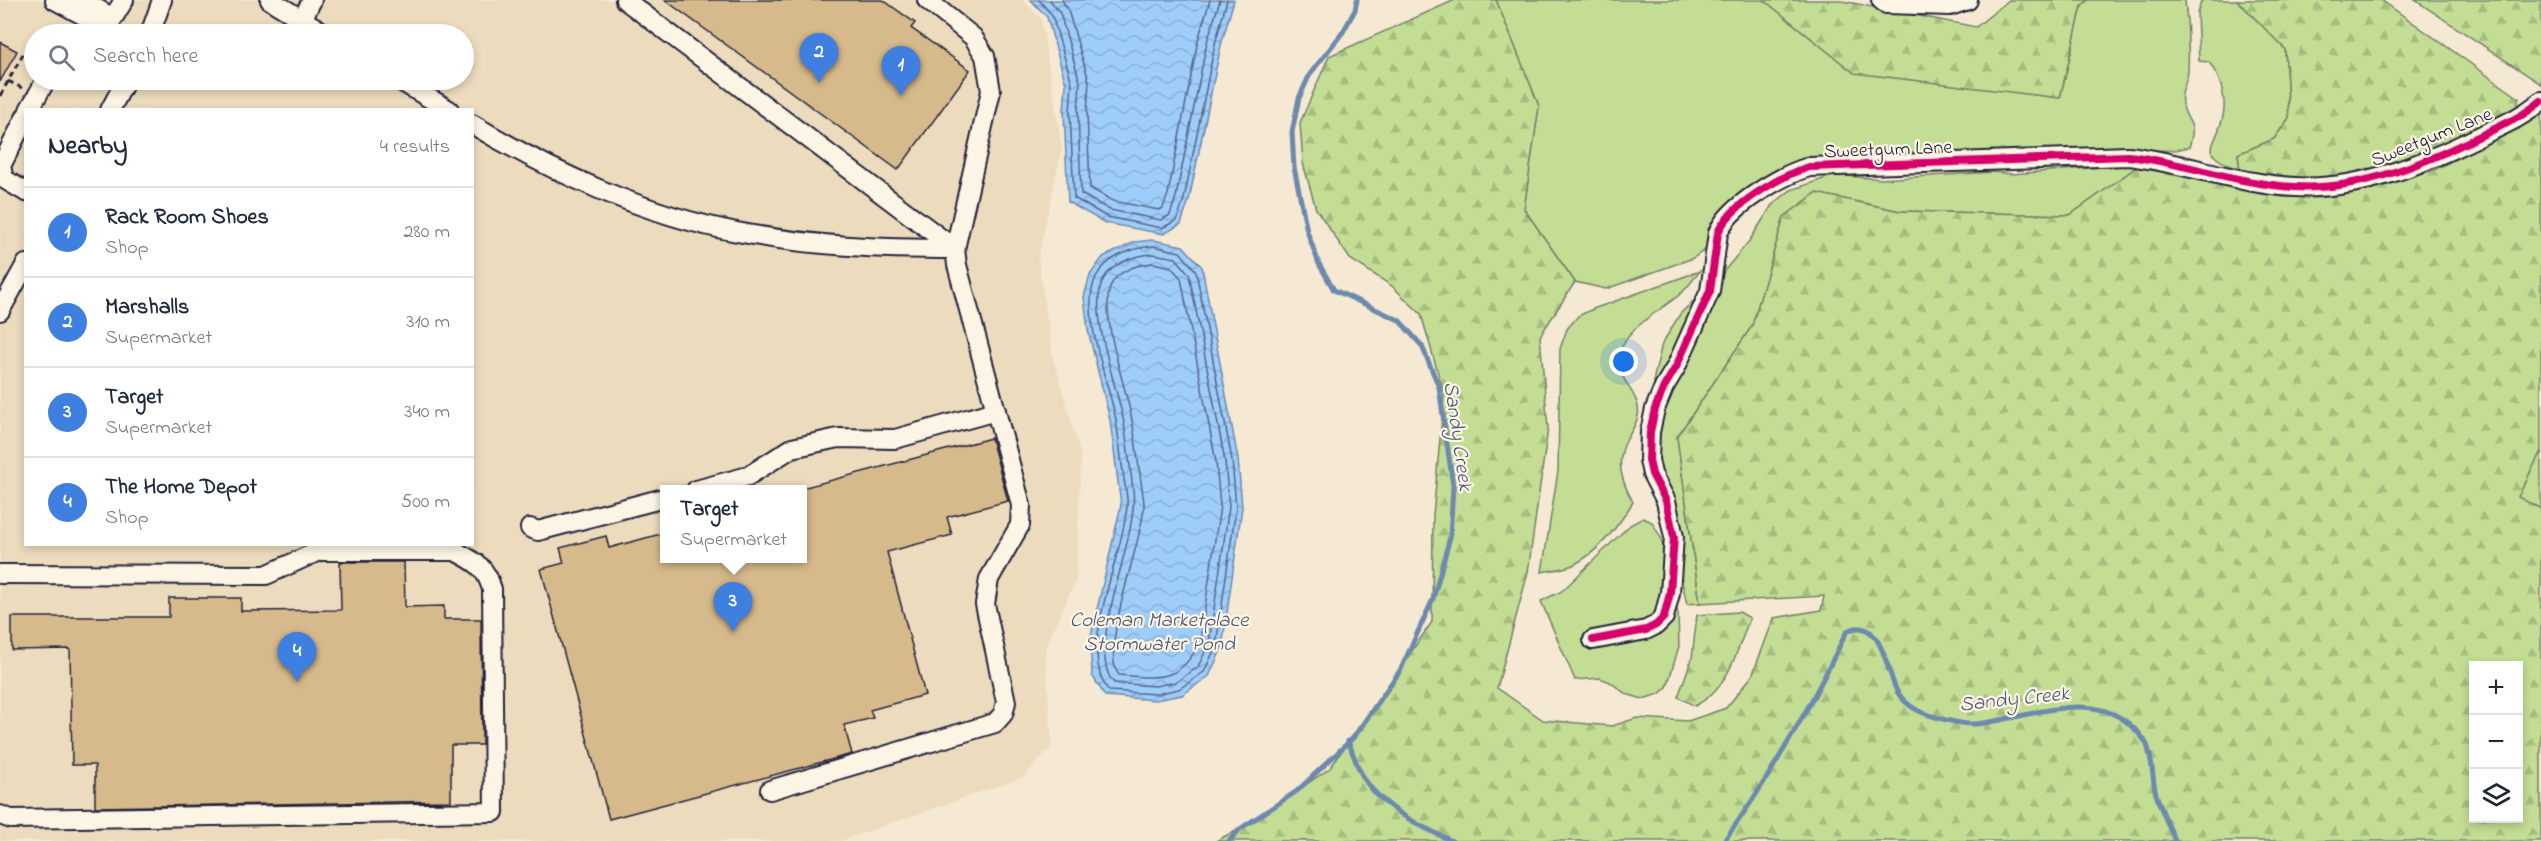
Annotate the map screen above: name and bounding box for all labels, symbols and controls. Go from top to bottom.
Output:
search box [24,24,474,90]
pin: 2 [800,34,838,83]
icon: search [45,41,78,74]
text: Search here [93,41,198,73]
pin: 1 [882,46,920,96]
street label: Sweetgum Lane [2367,101,2497,177]
text: Nearby [48,128,127,166]
text: 4 results [380,133,450,162]
street label: Sweetgum Lane [1823,134,1953,168]
text: Rack Room Shoes [105,202,269,234]
text: 1 [64,218,71,247]
text: 280 m [403,218,450,247]
text: Shop [105,234,149,263]
text: Marshalls [105,292,189,324]
text: 2 [63,308,72,337]
text: 310 m [406,308,450,337]
text: Supermarket [105,324,212,353]
your location [1609,347,1638,376]
water label: Sandy Creek [1435,380,1480,494]
text: Target [105,382,163,414]
text: 3 [63,398,72,427]
text: 340 m [404,398,450,427]
text: Supermarket [105,414,212,443]
text: The Home Depot [105,472,257,504]
popup [660,485,807,563]
text: 4 [63,488,72,517]
text: 500 m [401,488,450,517]
text: Target [680,494,738,526]
text: Shop [105,504,149,533]
text: Supermarket [680,526,787,555]
pin: 3 [714,582,752,632]
water label: Coleman Marketplace Stormwater Pond [1070,606,1250,660]
pin: 4 [278,632,316,682]
map controls [2469,661,2523,823]
button: + [2469,661,2523,715]
water label: Sandy Creek [1958,679,2071,721]
button: − [2469,715,2523,769]
button: layers [2469,769,2523,823]

